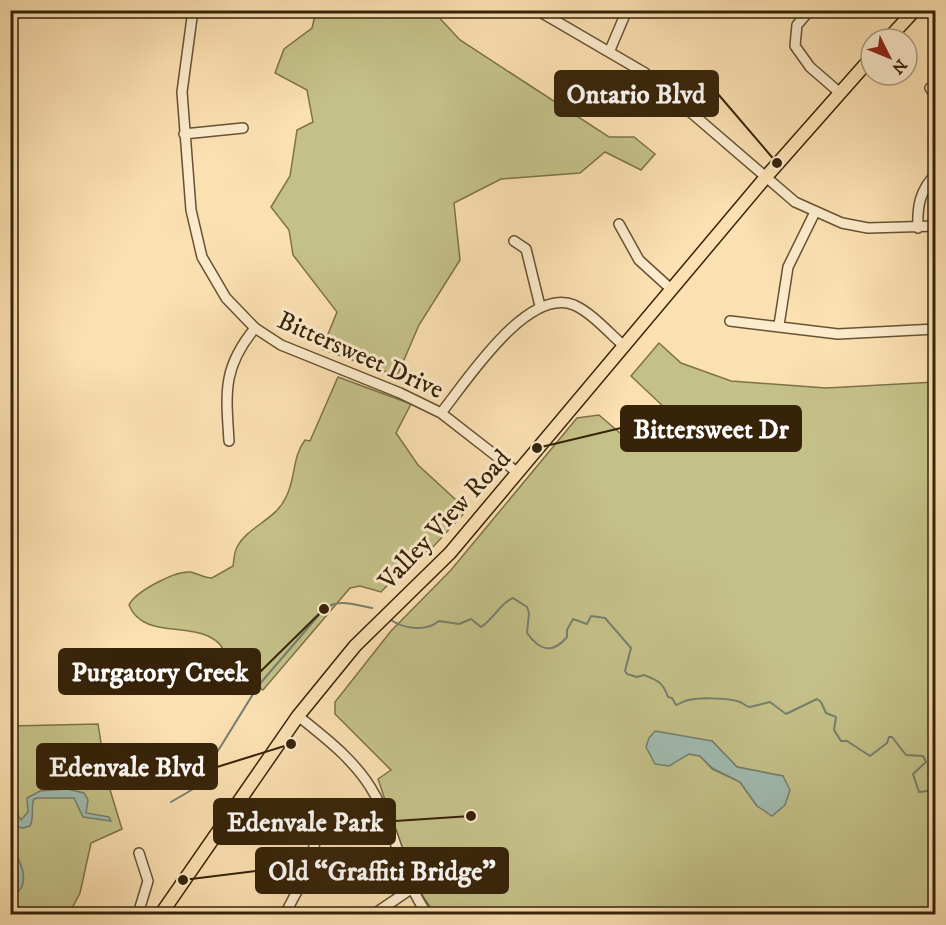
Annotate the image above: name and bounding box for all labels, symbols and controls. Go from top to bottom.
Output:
north arrow [859,27,919,87]
text: N [887,55,911,78]
callout: Ontario Blvd [555,71,718,116]
text: Ontario Blvd [566,78,706,112]
street label: Bittersweet Drive [272,304,449,407]
callout: Bittersweet Dr [621,406,801,451]
text: Bittersweet Dr [633,413,790,447]
street label: Valley View Road [371,443,518,598]
callout: Purgatory Creek [59,649,260,694]
text: Purgatory Creek [71,656,249,690]
callout: Edenvale Blvd [37,744,217,789]
text: Edenvale Blvd [49,751,206,785]
callout: Edenvale Park [214,799,395,844]
text: Edenvale Park [227,806,384,840]
callout: Old “Graffiti Bridge” [256,848,508,893]
text: Old “Graffiti Bridge” [268,855,496,889]

